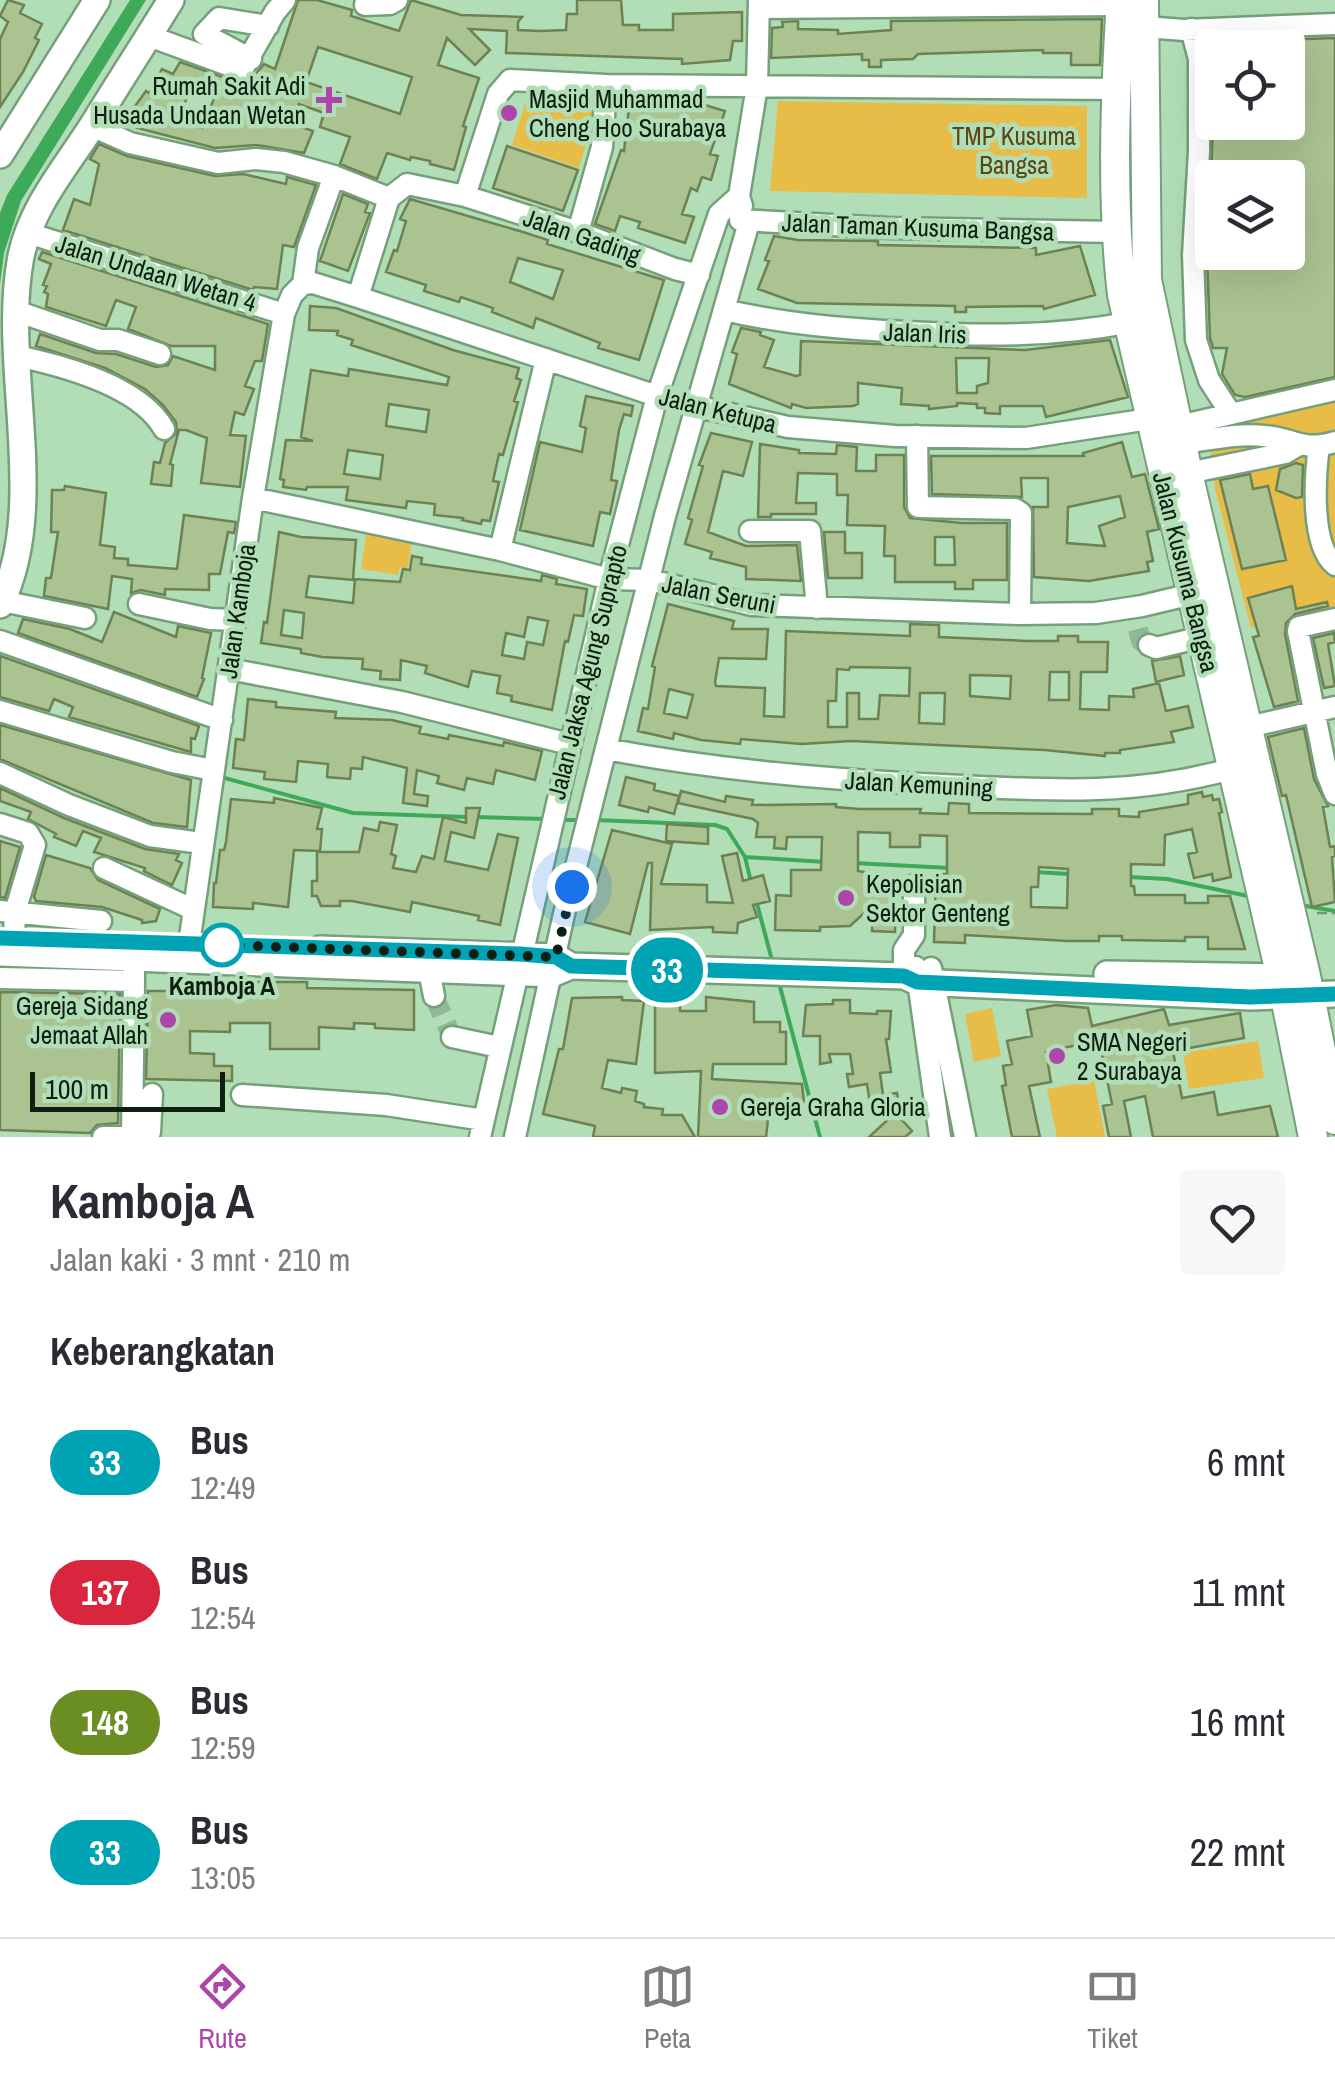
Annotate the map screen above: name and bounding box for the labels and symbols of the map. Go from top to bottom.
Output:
place label: Rumah Sakit Adi Husada Undaan Wetan [93,69,306,132]
place label: Masjid Muhammad Cheng Hoo Surabaya [529,82,727,145]
marker: Rumah Sakit Adi Husada Undaan Wetan [316,87,342,113]
marker: Masjid Muhammad Cheng Hoo Surabaya [498,102,520,124]
park label: TMP Kusuma Bangsa [952,119,1077,182]
street label: Jalan Gading [519,200,646,272]
street label: Jalan Taman Kusuma Bangsa [781,205,1055,249]
street label: Jalan Undaan Wetan 4 [51,226,261,320]
street label: Jalan Iris [883,315,967,351]
street label: Jalan Ketupa [656,379,781,441]
street label: Jalan Kusuma Bangsa [1145,468,1227,676]
street label: Jalan Kamboja [211,541,263,681]
street label: Jalan Jaksa Agung Suprapto [539,541,635,803]
street label: Jalan Seruni [659,566,779,622]
street label: Jalan Kemuning [844,763,994,805]
your location [547,862,597,912]
place label: Kepolisian Sektor Genteng [866,867,1010,930]
marker: Kepolisian Sektor Genteng [835,887,857,909]
marker: Kamboja A [201,924,243,966]
line badge: 33 [622,938,712,1002]
place label: Kamboja A [169,969,275,1003]
place label: Gereja Sidang Jemaat Allah [16,989,149,1052]
marker: Gereja Sidang Jemaat Allah [157,1009,179,1031]
place label: SMA Negeri 2 Surabaya [1077,1025,1188,1088]
marker: SMA Negeri 2 Surabaya [1046,1045,1068,1067]
scale bar [30,1067,225,1112]
place label: Gereja Graha Gloria [740,1090,926,1124]
marker: Gereja Graha Gloria [709,1096,731,1118]

